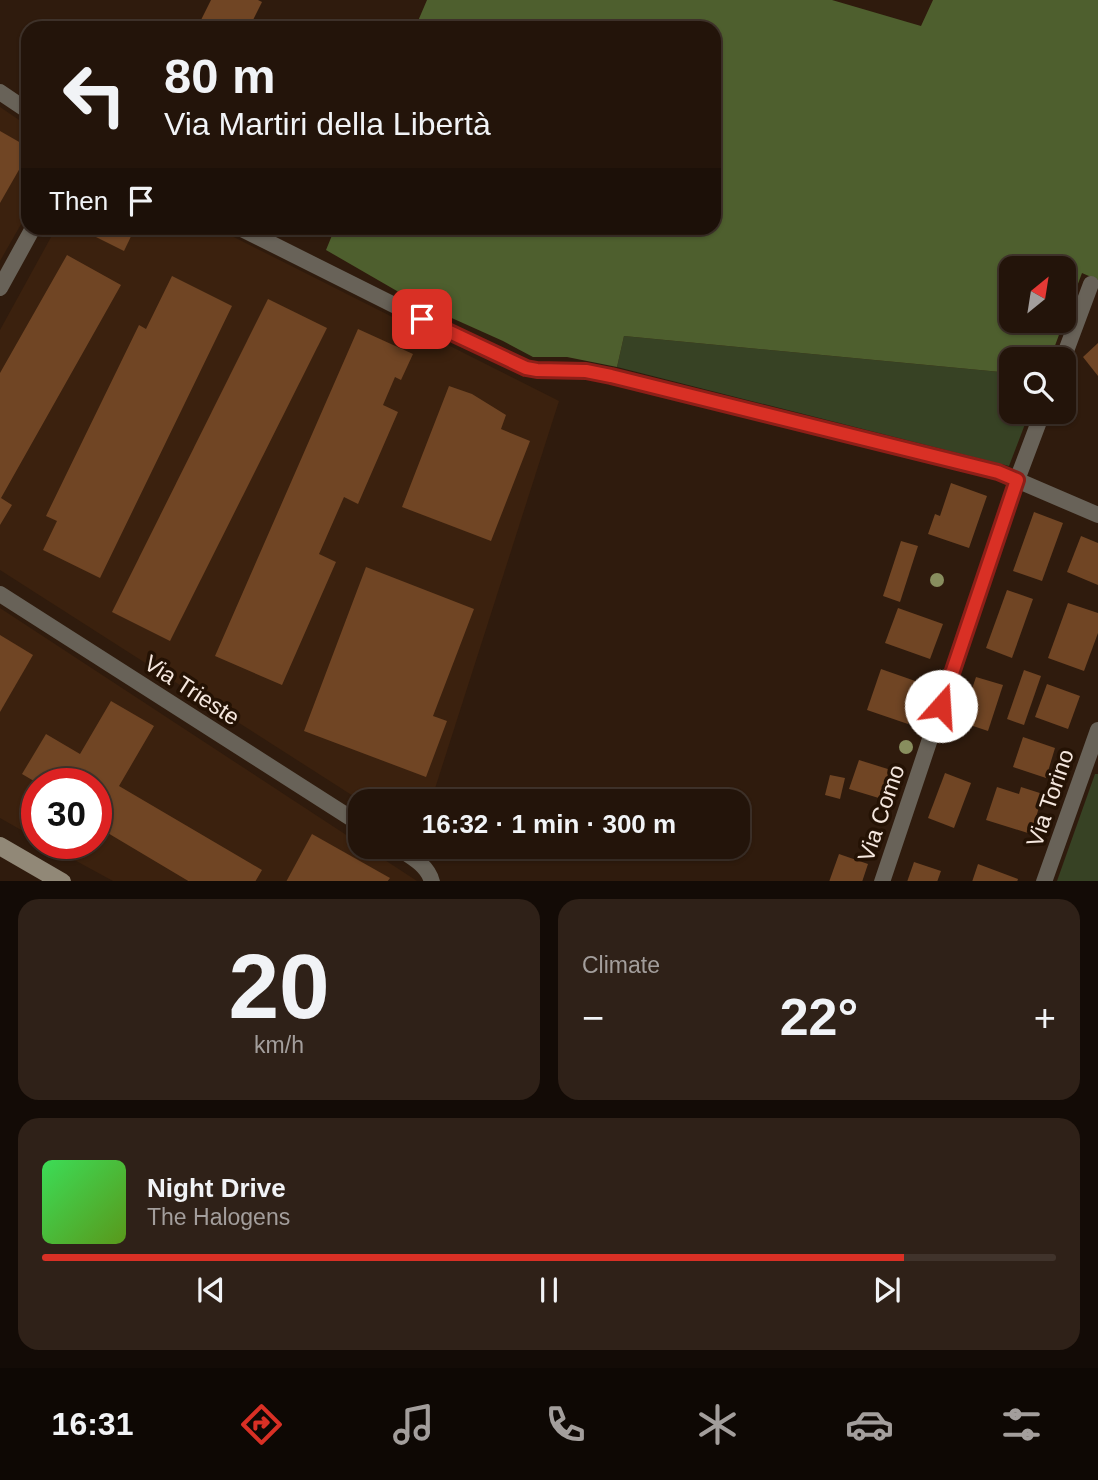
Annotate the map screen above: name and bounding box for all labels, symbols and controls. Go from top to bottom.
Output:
icon: left [49,49,140,140]
text: 80 m [164,49,276,103]
text: Via Martiri della Libertà [164,106,491,142]
icon: arrive [122,182,160,220]
text: Then [49,186,108,216]
north arrow [999,256,1076,332]
map controls [999,256,1076,424]
pin [392,289,452,349]
icon: arrive [403,300,441,338]
button: search [999,347,1076,424]
street label: Via Trieste [140,650,244,730]
position arrow [904,669,978,743]
street label: Via Torino [1021,746,1079,850]
street label: Via Como [852,761,910,865]
speed limit sign: 30 [21,768,112,859]
text: 16:32 · 1 min · 300 m [422,809,676,839]
text: 20 [228,936,330,1037]
text: Climate [582,952,660,978]
text: 22° [780,988,858,1046]
text: − [582,997,604,1039]
text: + [1034,997,1056,1039]
text: km/h [254,1032,304,1058]
text: Night Drive [147,1173,286,1203]
text: The Halogens [147,1204,290,1230]
icon: previous [192,1271,230,1309]
icon: pause [530,1271,568,1309]
icon: next [868,1271,906,1309]
icon: directions [237,1400,286,1449]
icon: music [389,1400,438,1449]
icon: phone [541,1400,590,1449]
icon: climate [693,1400,742,1449]
icon: car [845,1400,894,1449]
icon: filters [997,1400,1046,1449]
text: 16:31 [52,1406,133,1442]

